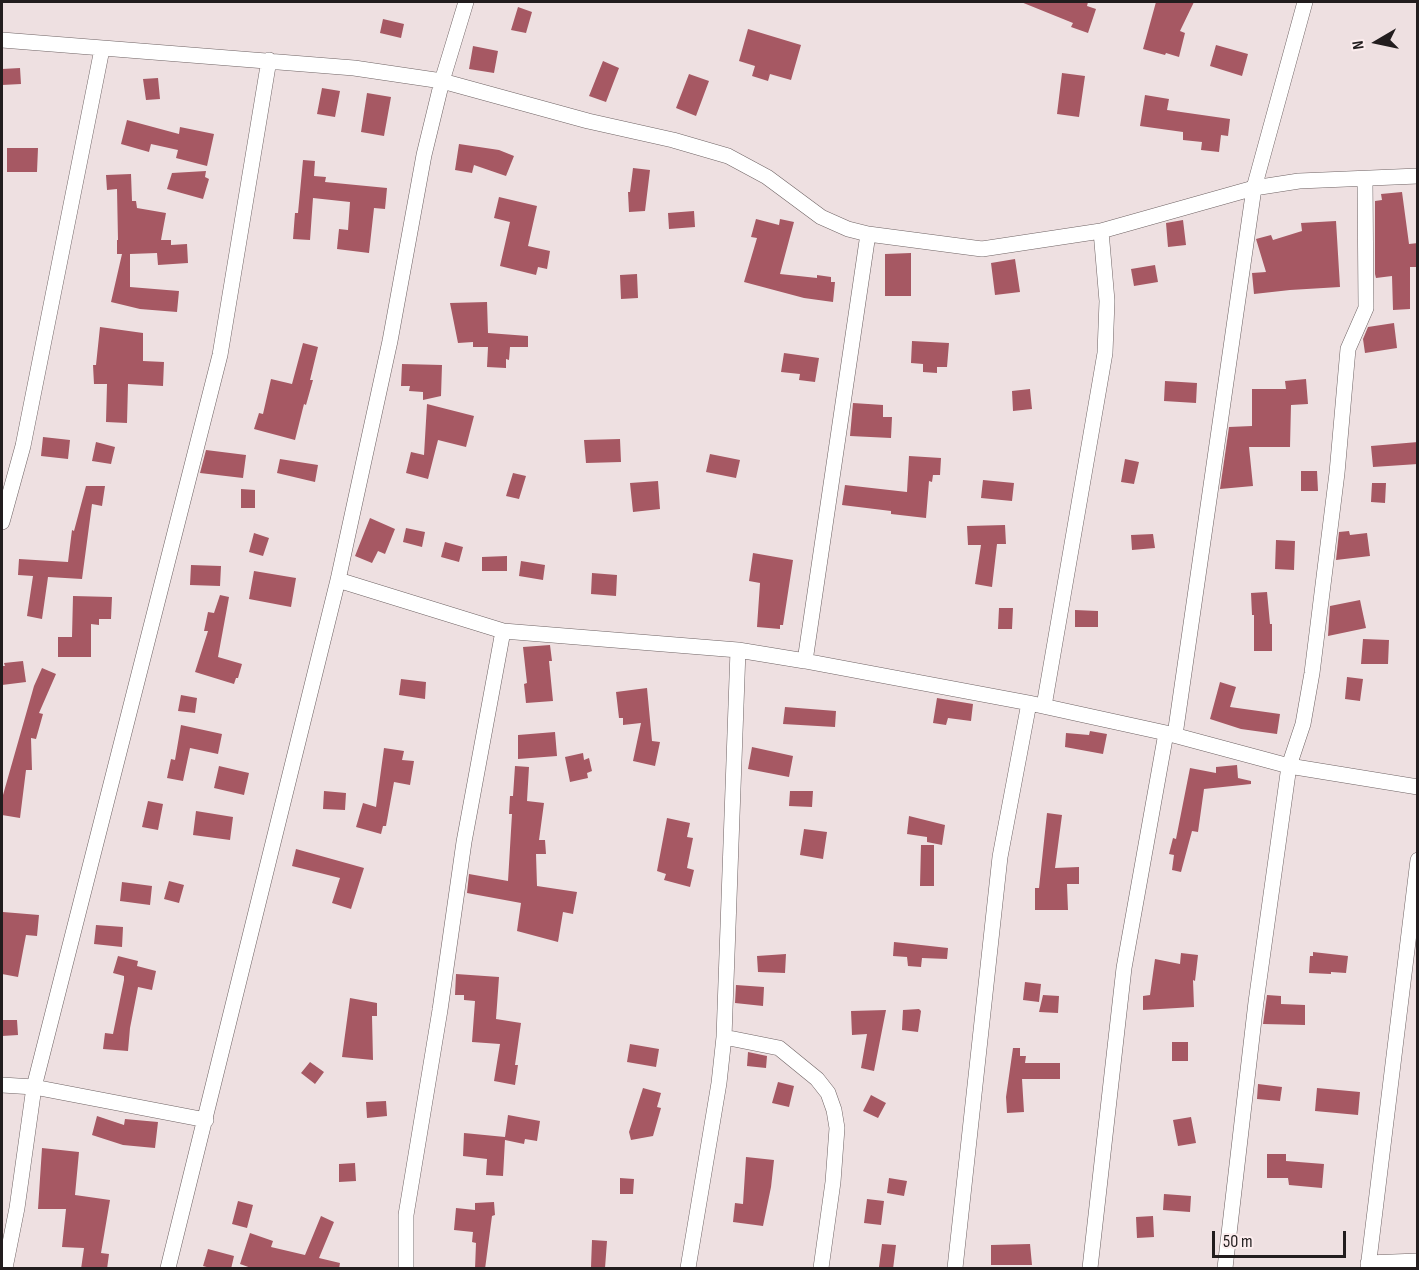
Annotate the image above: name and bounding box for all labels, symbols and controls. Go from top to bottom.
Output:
north arrow [1347,12,1407,72]
text: N [1349,39,1369,51]
scale bar [1215,1219,1348,1257]
text: 50 m [1223,1231,1253,1252]

